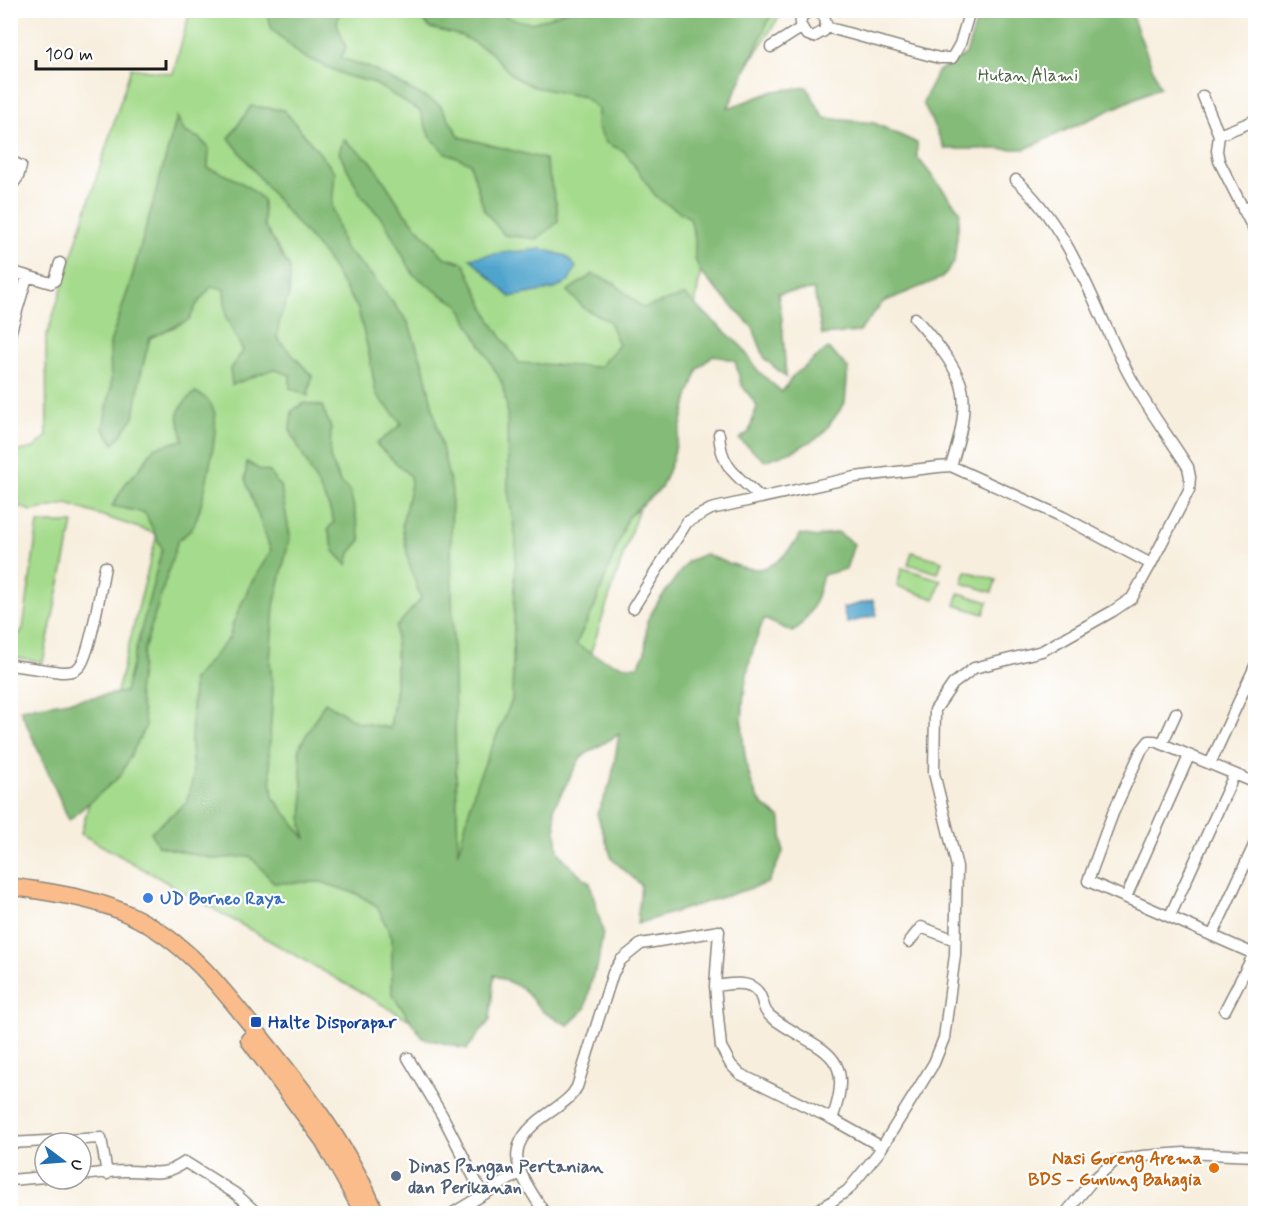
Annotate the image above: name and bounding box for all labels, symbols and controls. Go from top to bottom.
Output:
scale bar [36,33,166,71]
text: 100 m [45,43,93,67]
park label: Hutan Alami [978,64,1078,88]
place label: UD Borneo Raya [160,887,286,911]
marker: UD Borneo Raya [141,891,155,905]
place label: Halte Disporapar [268,1011,397,1035]
marker: Halte Disporapar [249,1015,263,1029]
north arrow [33,1131,93,1191]
place label: Nasi Goreng Arema BDS - Gunung Bahagia [1028,1147,1202,1192]
place label: Dinas Pangan Pertanian dan Perikanan [408,1155,604,1200]
text: U [64,1157,88,1173]
marker: Nasi Goreng Arema BDS - Gunung Bahagia [1207,1161,1221,1175]
marker: Dinas Pangan Pertanian dan Perikanan [389,1169,403,1183]

